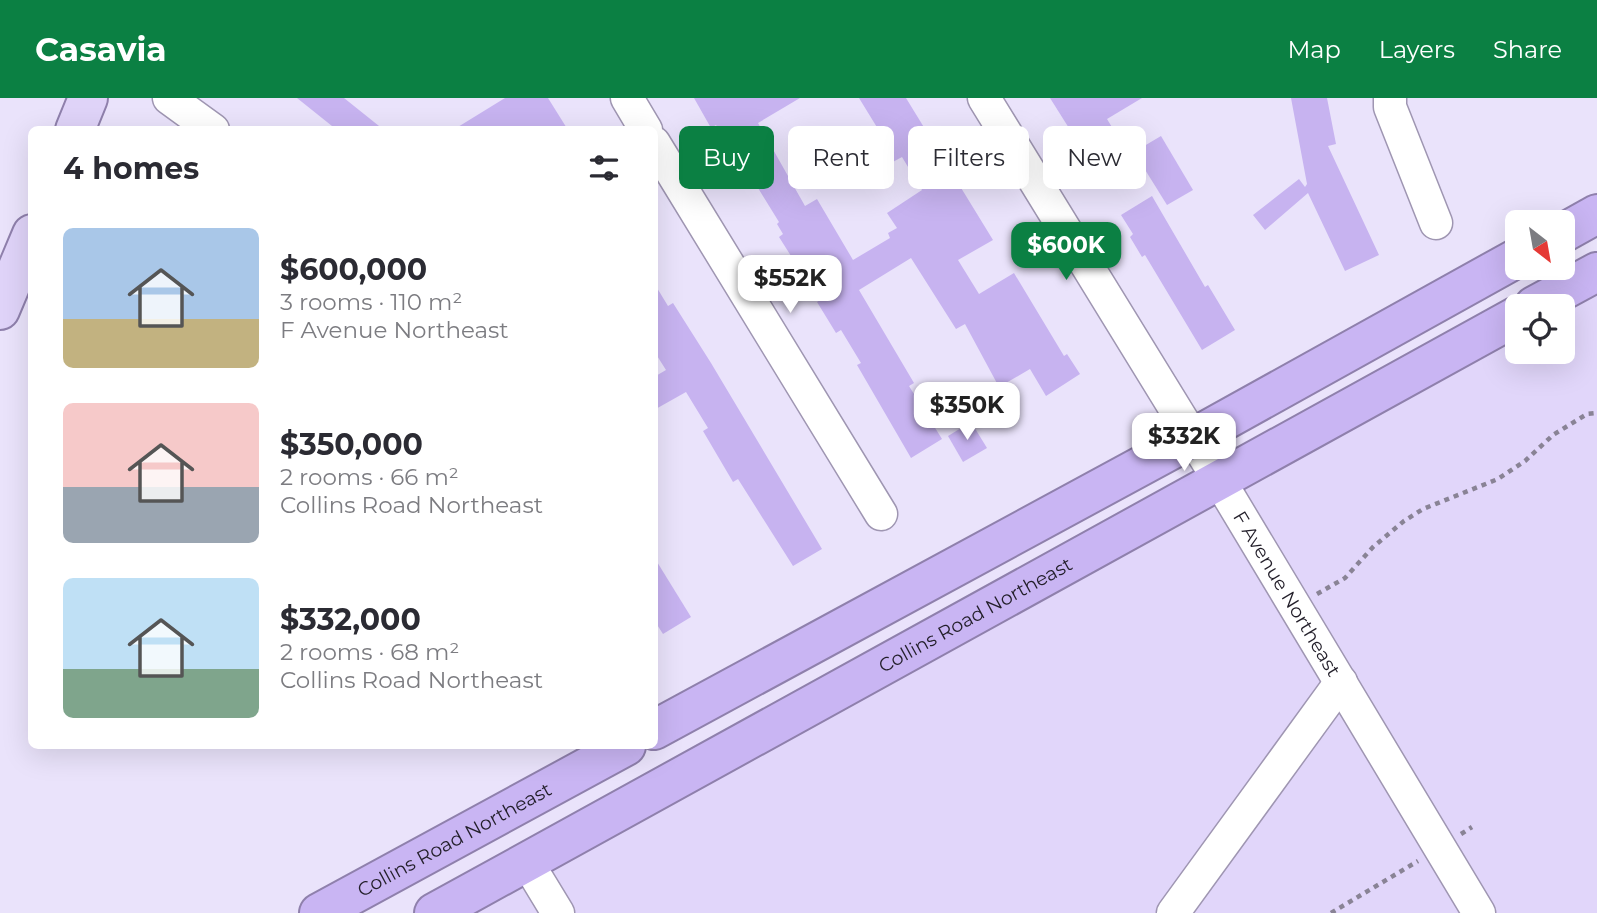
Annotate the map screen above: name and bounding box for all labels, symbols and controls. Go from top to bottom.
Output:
text: Casavia [35,29,167,69]
text: Map [1287,35,1341,64]
text: Layers [1379,35,1455,64]
text: Share [1493,35,1562,64]
chip: Buy [679,126,774,189]
chip: Rent [788,126,894,189]
chip: Filters [908,126,1029,189]
chip: New [1043,126,1146,189]
icon: filters [585,149,623,187]
text: 4 homes [63,150,199,187]
north arrow [1505,210,1575,280]
map controls [1505,210,1575,364]
pin: $600K [1017,222,1115,282]
text: $600K [1027,231,1105,259]
text: $600,000 [280,251,427,288]
icon: home [119,256,203,340]
pin: $552K [741,256,839,315]
text: $552K [754,264,826,292]
text: 3 rooms · 110 m² [280,288,462,316]
button: locate [1505,294,1575,364]
text: F Avenue Northeast [280,316,509,344]
pin: $350K [918,382,1016,442]
text: $350K [930,391,1004,419]
pin: $332K [1135,414,1233,473]
text: $332K [1148,422,1220,450]
text: $350,000 [280,426,423,463]
icon: home [119,431,203,515]
text: 2 rooms · 66 m² [280,463,459,491]
text: Collins Road Northeast [280,491,543,519]
street label: F Avenue Northeast [1228,507,1345,681]
street label: Collins Road Northeast [875,552,1076,678]
text: $332,000 [280,601,421,638]
icon: home [119,606,203,690]
text: 2 rooms · 68 m² [280,638,459,666]
text: Collins Road Northeast [280,666,543,694]
street label: Collins Road Northeast [354,778,556,902]

